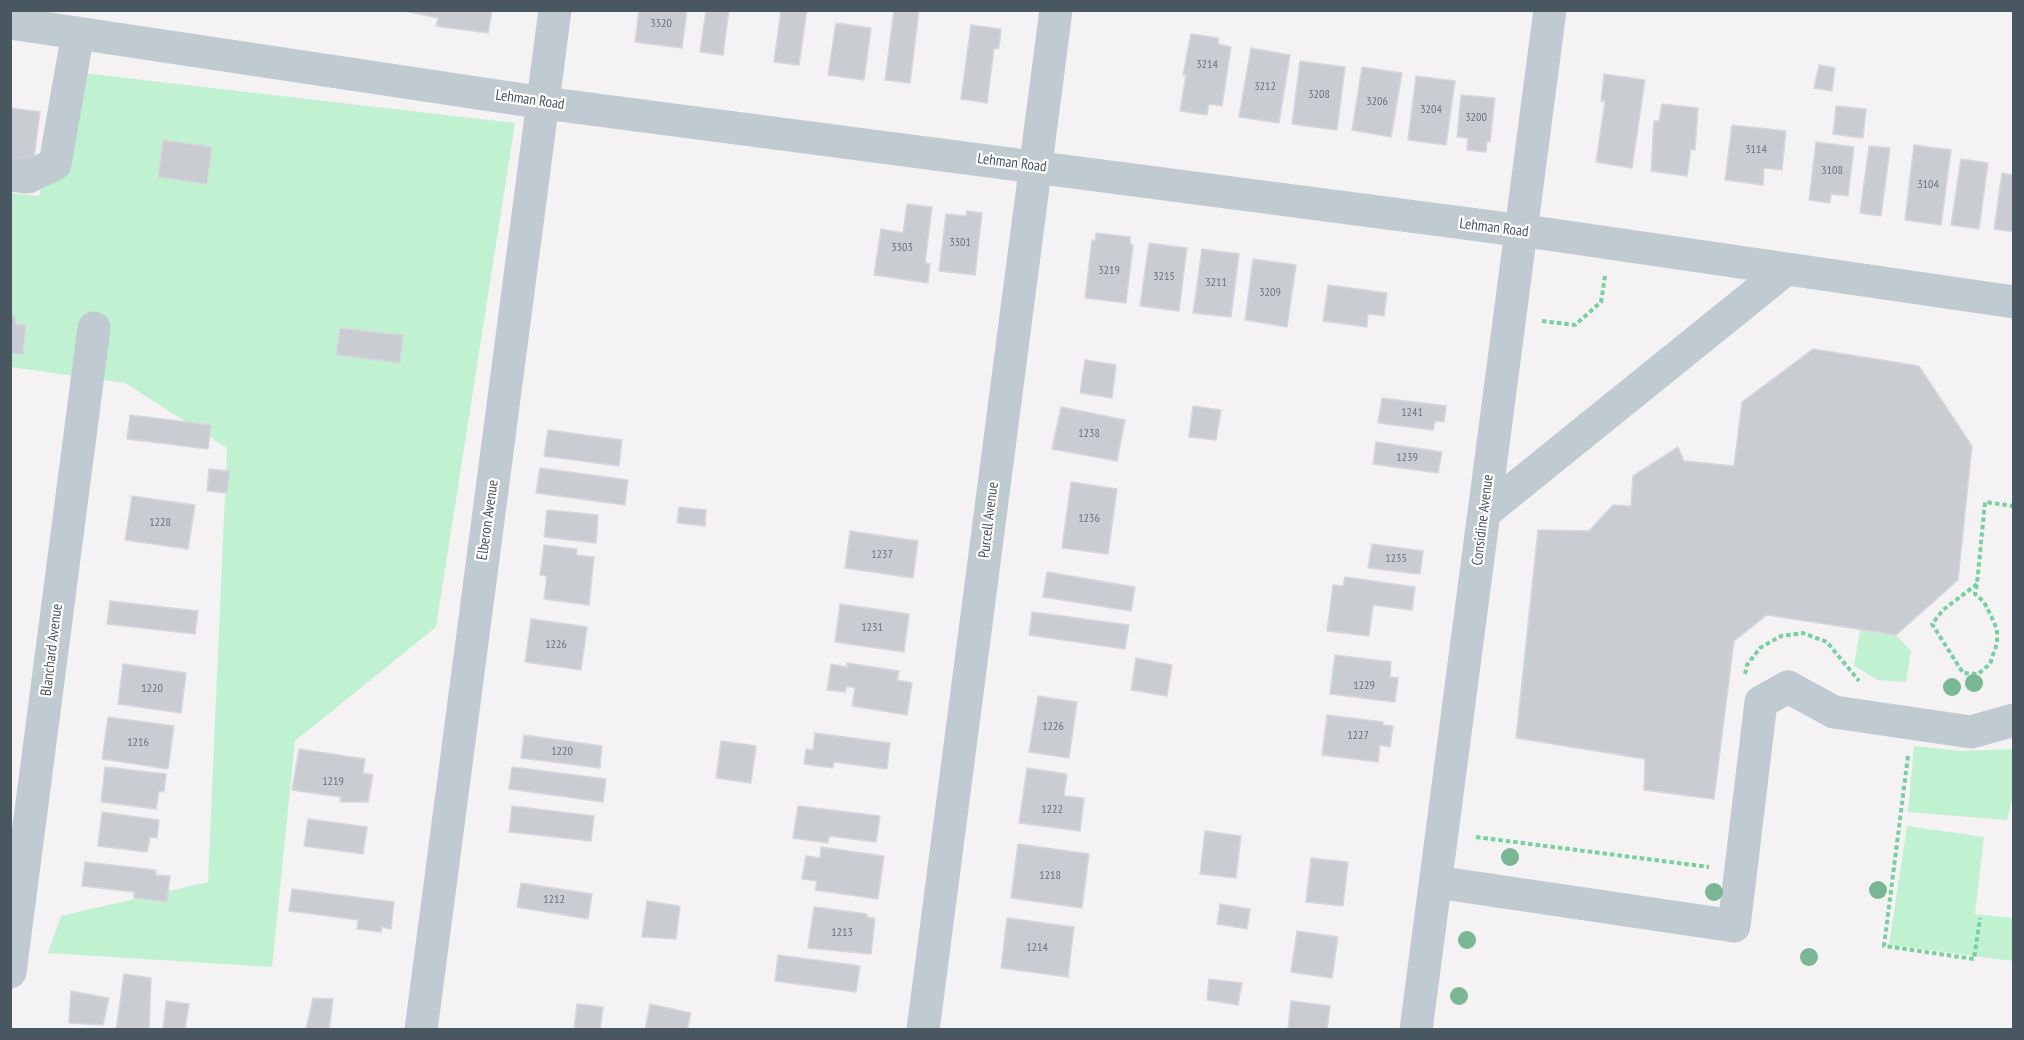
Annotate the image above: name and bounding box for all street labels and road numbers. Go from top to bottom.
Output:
street label: Lehman Road [494,86,566,114]
street label: Lehman Road [976,150,1048,176]
street label: Lehman Road [1458,215,1530,241]
street label: Considine Avenue [1468,474,1498,566]
street label: Elberon Avenue [473,479,503,561]
street label: Purcell Avenue [975,481,1003,559]
street label: Blanchard Avenue [37,603,67,697]

